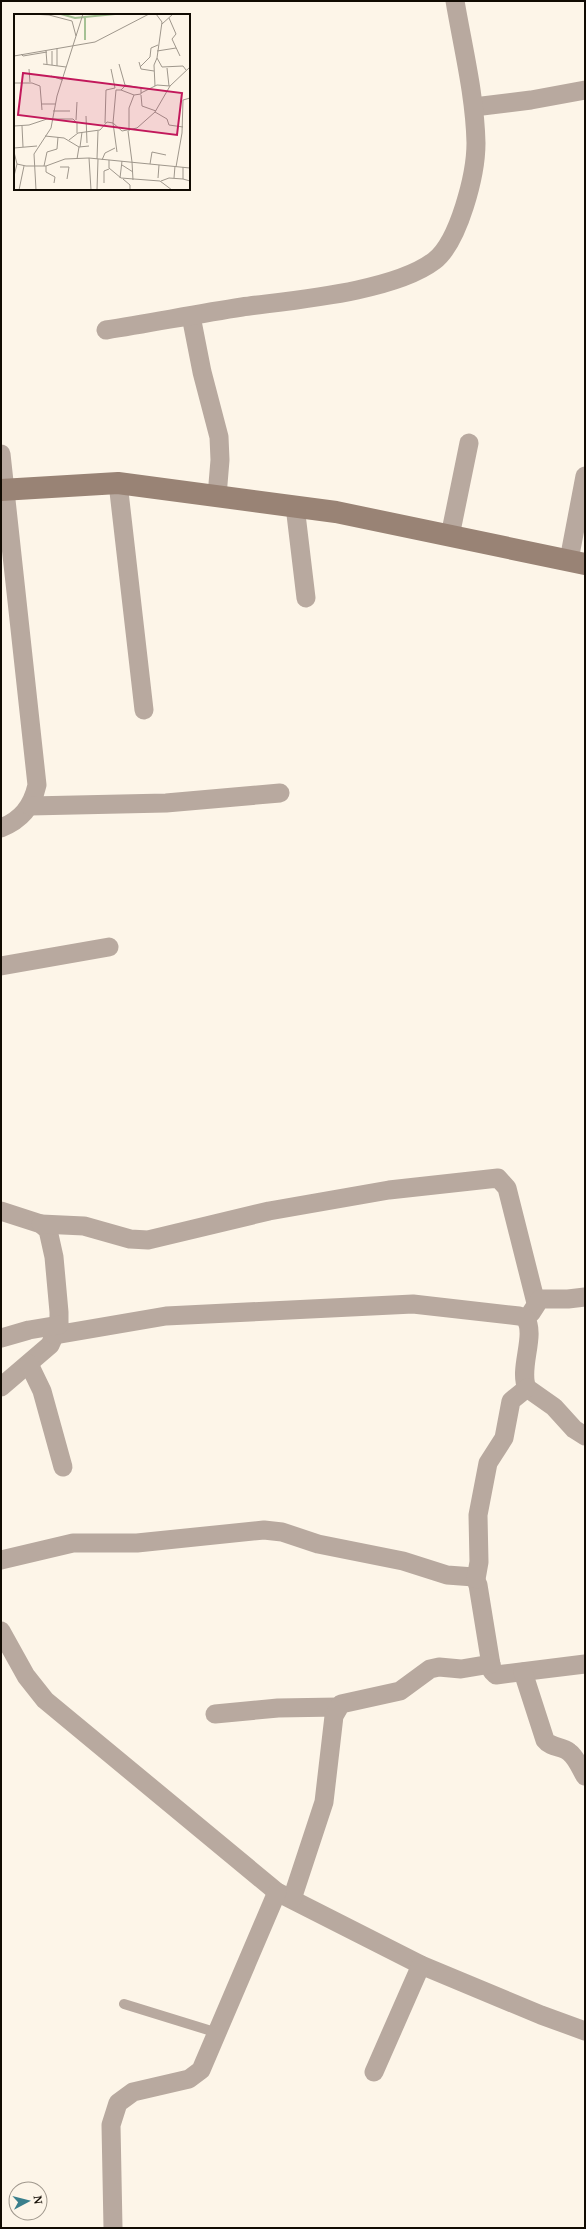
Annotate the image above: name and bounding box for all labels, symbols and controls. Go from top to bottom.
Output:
inset map [14,14,190,190]
north arrow [8,2181,48,2221]
text: N [30,2195,46,2205]

